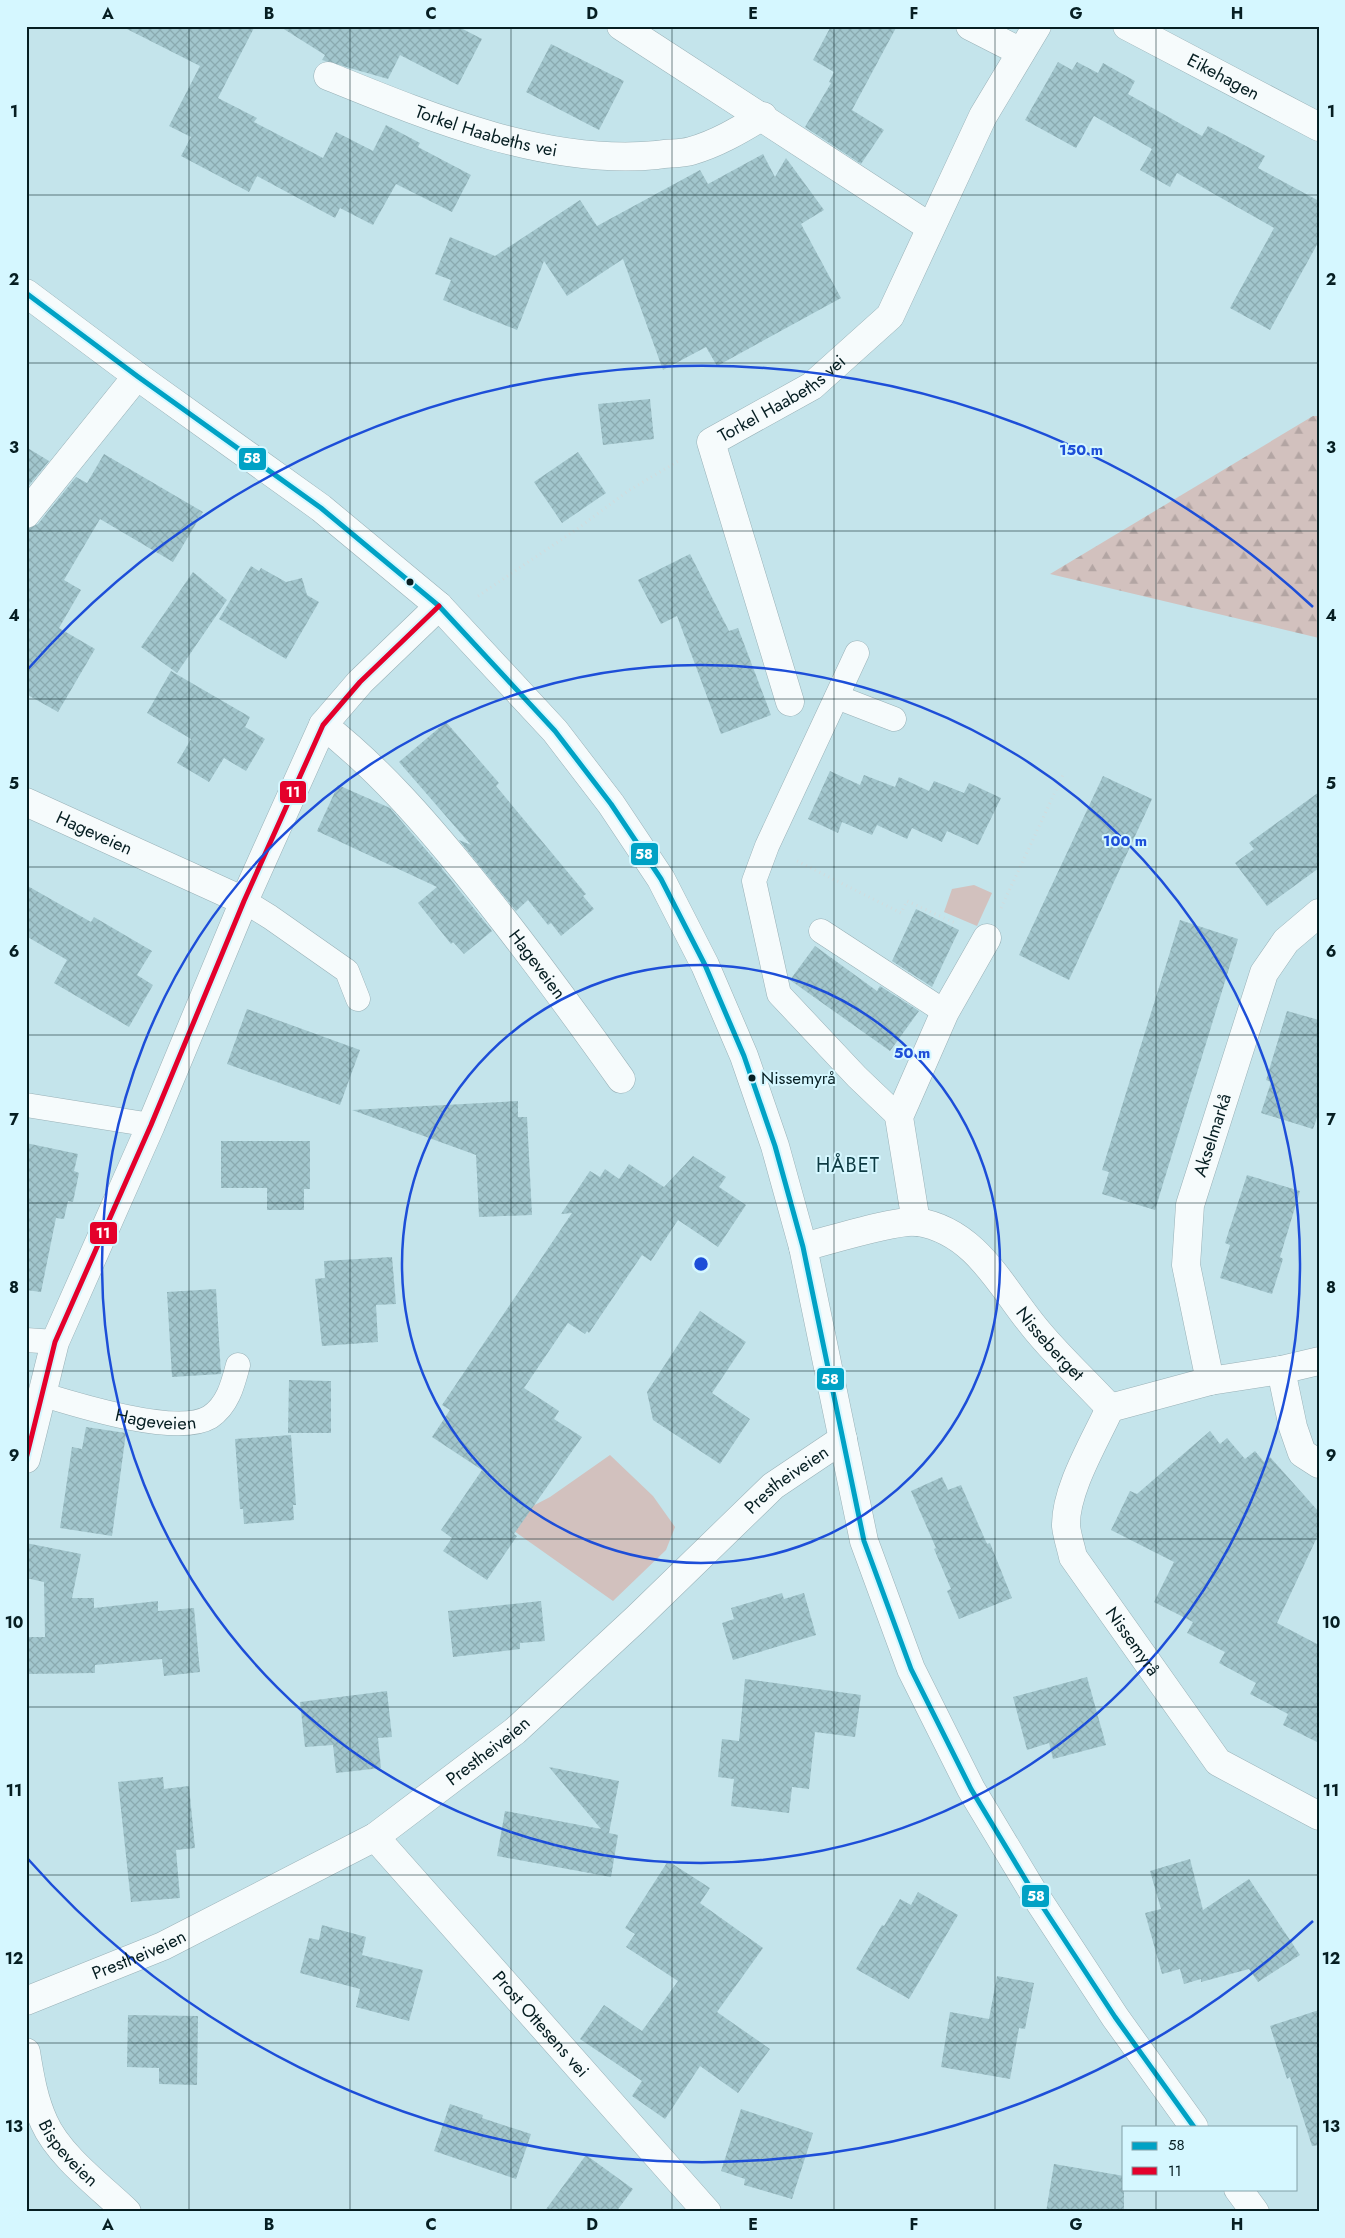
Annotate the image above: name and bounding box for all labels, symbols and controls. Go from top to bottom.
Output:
text: A [101,2,114,25]
text: B [264,2,274,25]
text: C [425,2,437,25]
text: D [586,2,598,25]
text: E [748,2,758,25]
text: F [910,2,918,25]
text: G [1069,2,1083,25]
text: H [1231,2,1243,25]
street label: Eikehagen [1183,47,1264,107]
street label: Torkel Haabeths vei [411,98,559,163]
text: 1 [10,100,18,123]
text: 1 [1327,100,1335,123]
text: 2 [9,268,19,291]
text: 2 [1326,268,1336,291]
street label: Torkel Haabeths vei [713,349,851,449]
text: 3 [9,436,19,459]
text: 3 [1326,436,1336,459]
text: 150 m [1059,439,1103,461]
line badge: 58 [238,447,267,471]
text: 58 [243,448,261,468]
unlabelled marker [405,577,415,587]
text: 4 [8,604,20,627]
text: 4 [1325,604,1337,627]
text: 5 [9,772,19,795]
text: 5 [1326,772,1336,795]
line badge: 11 [279,780,307,804]
text: 11 [286,782,300,802]
street label: Hageveien [52,804,137,862]
text: 100 m [1103,830,1147,852]
line badge: 58 [630,842,659,866]
text: 58 [635,844,653,864]
street label: Hageveien [502,924,572,1004]
text: 6 [9,940,19,963]
text: 6 [1326,940,1336,963]
text: 50 m [894,1042,930,1064]
place label: Nissemyrå [761,1066,836,1090]
marker: Nissemyrå [747,1073,757,1083]
street label: Akselmarkå [1187,1090,1238,1180]
text: 7 [9,1108,19,1131]
text: 7 [1326,1108,1336,1131]
district label: HÅBET [816,1151,880,1180]
line badge: 11 [89,1221,118,1245]
text: 11 [96,1223,110,1243]
centre of rings [692,1255,710,1273]
text: 8 [9,1276,19,1299]
text: 8 [1326,1276,1336,1299]
street label: Nisseberget [1010,1301,1090,1387]
line badge: 58 [816,1367,845,1391]
text: 58 [821,1369,839,1389]
street label: Hageveien [113,1402,198,1437]
street label: Prestheiveien [738,1439,834,1520]
text: 9 [9,1444,19,1467]
text: 9 [1326,1444,1336,1467]
street label: Nissemyrå [1099,1601,1166,1681]
text: 10 [5,1611,23,1634]
text: 10 [1322,1611,1340,1634]
street label: Prestheiveien [440,1710,536,1792]
text: 11 [6,1779,22,1802]
text: 11 [1323,1779,1339,1802]
line badge: 58 [1021,1884,1050,1908]
text: 58 [1027,1886,1045,1906]
street label: Prestheiveien [88,1923,191,1986]
text: 12 [5,1947,23,1970]
text: 12 [1322,1947,1340,1970]
street label: Prost Ottesens vei [486,1965,595,2083]
text: 13 [5,2115,23,2138]
street label: Bispeveien [32,2115,104,2193]
text: 13 [1322,2115,1340,2138]
legend [1122,2126,1298,2190]
text: 58 [1168,2134,1185,2156]
text: 11 [1168,2160,1182,2182]
text: A [101,2213,114,2236]
text: B [264,2213,274,2236]
text: C [425,2213,437,2236]
text: D [586,2213,598,2236]
text: E [748,2213,758,2236]
text: F [910,2213,918,2236]
text: G [1069,2213,1083,2236]
text: H [1231,2213,1243,2236]

